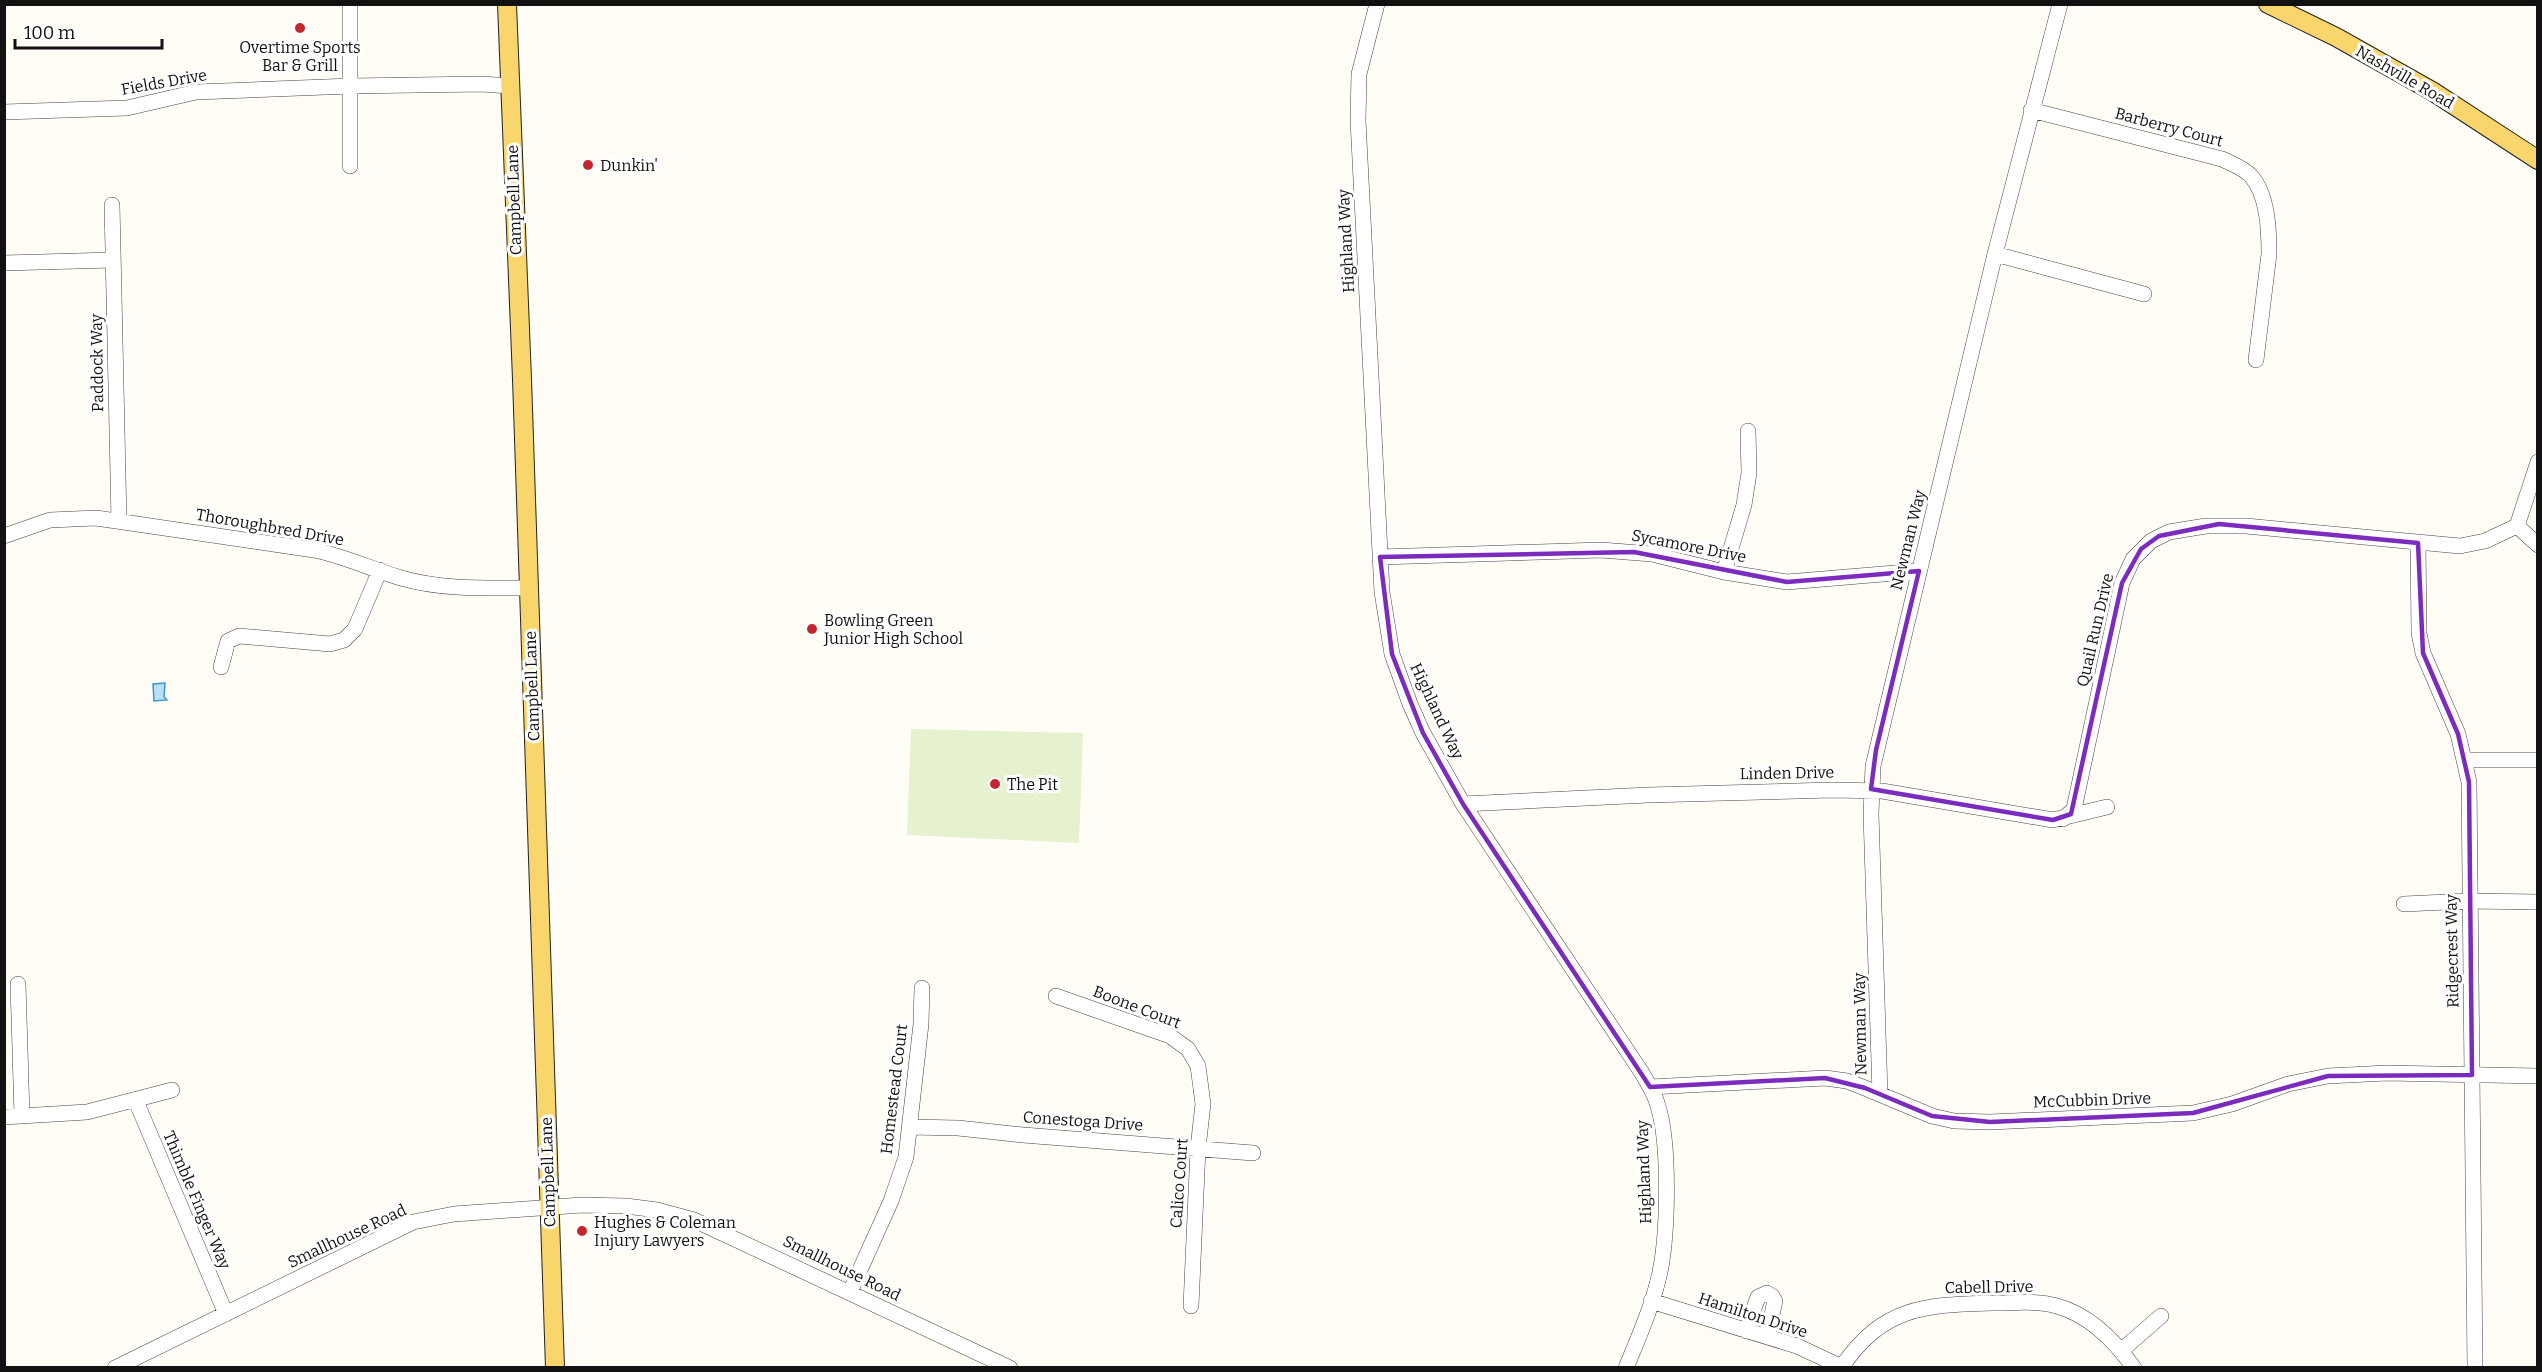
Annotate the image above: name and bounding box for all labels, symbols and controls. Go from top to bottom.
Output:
scale bar [15,12,162,50]
marker: Overtime Sports Bar & Grill [293,21,307,35]
text: 100 m [24,22,75,44]
place label: Overtime Sports Bar & Grill [239,38,361,75]
street label: Nashville Road [2353,41,2458,113]
street label: Fields Drive [120,65,208,99]
street label: Barberry Court [2113,103,2225,151]
street label: Campbell Lane [503,145,525,255]
place label: Dunkin' [600,156,658,175]
marker: Dunkin' [581,158,595,172]
street label: Highland Way [1334,188,1358,293]
street label: Paddock Way [87,313,107,412]
street label: Newman Way [1886,487,1930,592]
street label: Thoroughbred Drive [195,505,345,549]
street label: Sycamore Drive [1630,526,1748,566]
street label: Quail Run Drive [2073,571,2117,689]
place label: Bowling Green Junior High School [823,611,963,648]
marker: Bowling Green Junior High School [805,622,819,636]
street label: Campbell Lane [521,631,543,741]
street label: Highland Way [1406,660,1468,763]
street label: Linden Drive [1740,763,1834,783]
place label: The Pit [1007,775,1058,794]
marker: The Pit [988,777,1002,791]
street label: Ridgecrest Way [2441,893,2462,1008]
street label: Newman Way [1850,972,1870,1075]
street label: Boone Court [1090,982,1184,1033]
street label: Homestead Court [877,1023,911,1155]
street label: McCubbin Drive [2033,1088,2151,1112]
street label: Conestoga Drive [1022,1107,1144,1135]
street label: Campbell Lane [537,1117,559,1227]
street label: Highland Way [1633,1119,1655,1224]
street label: Thimble Finger Way [159,1128,235,1272]
street label: Calico Court [1166,1137,1192,1229]
street label: Smallhouse Road [285,1200,410,1272]
place label: Hughes & Coleman Injury Lawyers [594,1213,736,1250]
marker: Hughes & Coleman Injury Lawyers [575,1224,589,1238]
street label: Smallhouse Road [780,1231,904,1305]
street label: Cabell Drive [1945,1277,2033,1297]
street label: Hamilton Drive [1696,1288,1810,1342]

